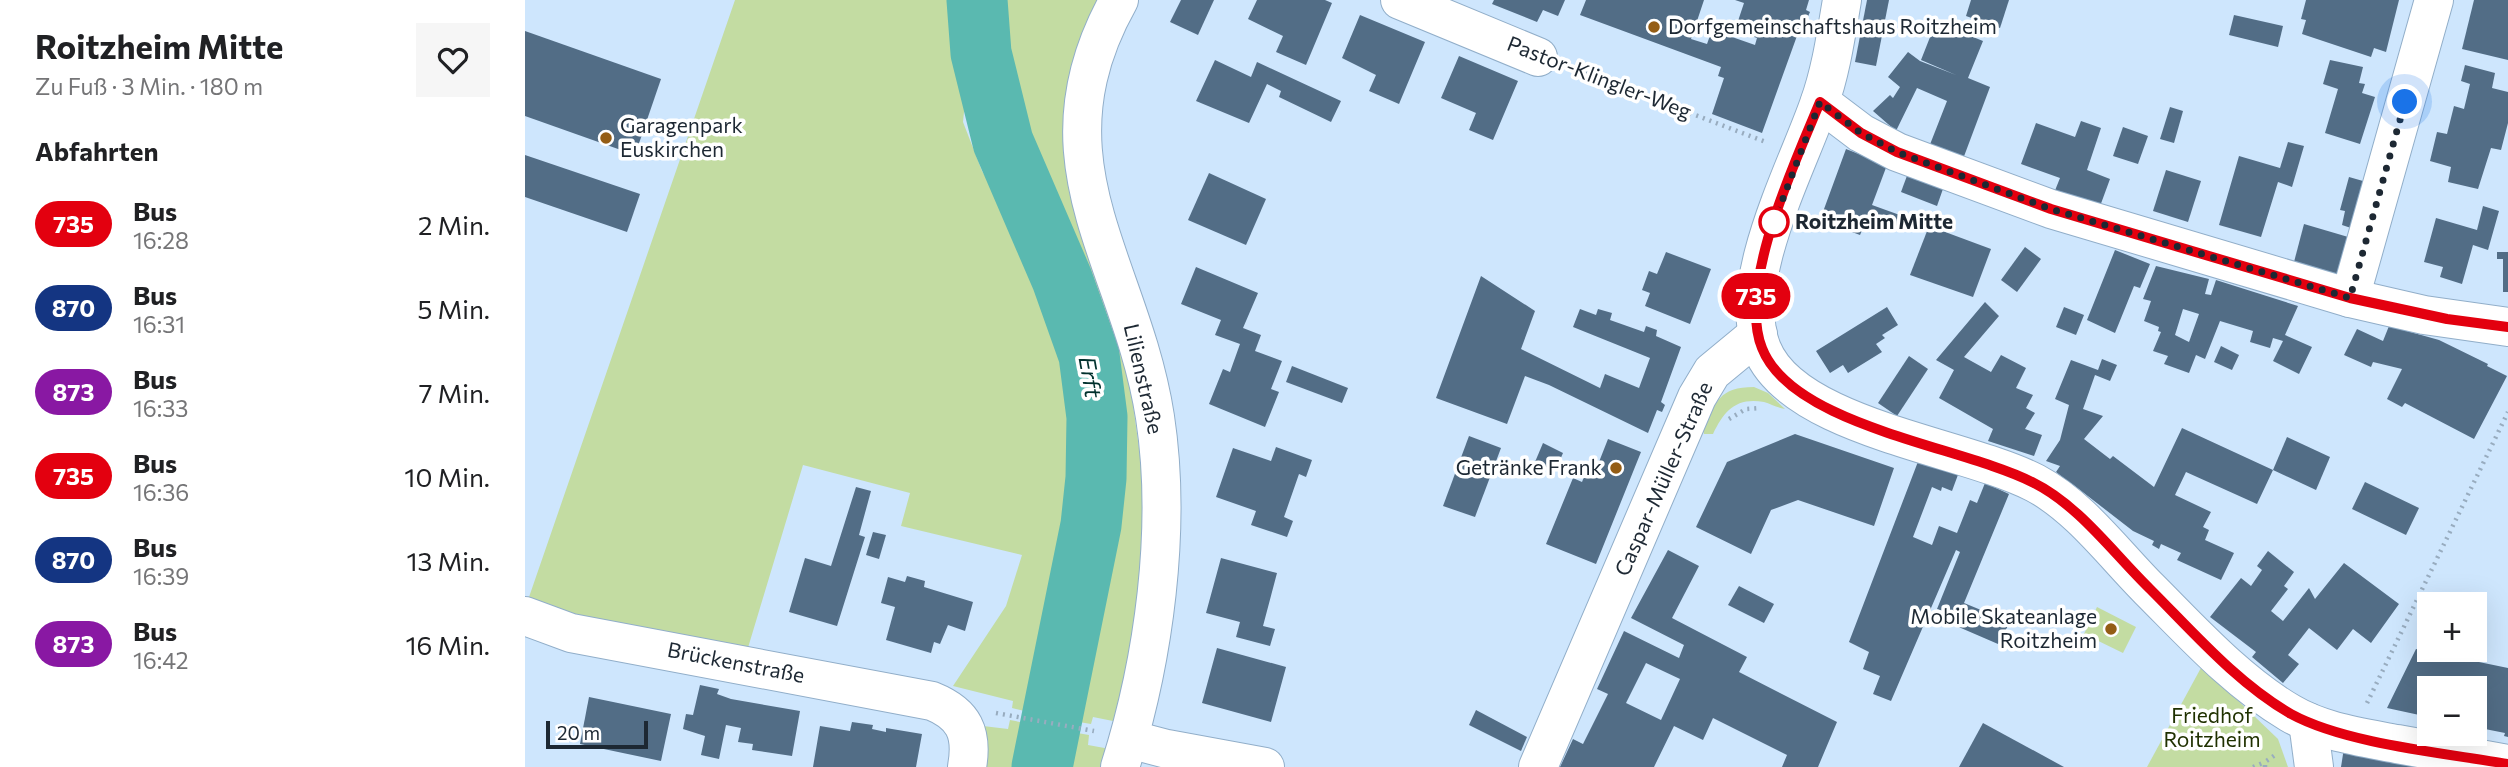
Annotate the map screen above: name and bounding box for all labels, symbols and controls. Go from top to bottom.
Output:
place label: Dorfgemeinschaftshaus Roitzheim [1668,13,1997,38]
marker: Dorfgemeinschaftshaus Roitzheim [1646,19,1662,35]
button: heart [416,23,490,97]
text: Roitzheim Mitte [35,25,283,66]
street label: Pastor-Klingler-Weg [1504,30,1695,123]
text: Zu Fuß · 3 Min. · 180 m [35,72,263,100]
your location [2387,84,2422,119]
place label: Garagenpark Euskirchen [620,112,743,161]
marker: Garagenpark Euskirchen [598,130,614,146]
text: Abfahrten [35,135,158,166]
text: Bus [133,195,177,226]
marker: Roitzheim Mitte [1759,207,1789,237]
place label: Roitzheim Mitte [1795,208,1953,233]
text: 735 [53,209,94,238]
text: 2 Min. [418,209,490,240]
text: 16:28 [133,226,189,254]
line badge: 735 [1716,273,1796,319]
text: Bus [133,279,177,310]
text: 735 [1735,281,1777,310]
text: 870 [52,293,95,322]
text: 5 Min. [417,293,490,324]
text: 16:31 [133,310,185,338]
street label: Lilienstraße [1120,321,1169,436]
water label: Erft [1074,354,1108,400]
text: Bus [133,363,177,394]
text: 873 [53,377,94,406]
text: 7 Min. [419,377,490,408]
street label: Caspar-Müller-Straße [1609,377,1717,579]
text: 16:33 [133,394,188,422]
text: Bus [133,447,177,478]
place label: Getränke Frank [1456,454,1602,479]
marker: Getränke Frank [1608,460,1624,476]
text: 735 [53,461,94,490]
text: 10 Min. [404,461,490,492]
text: 16:36 [133,478,189,506]
text: Bus [133,531,177,562]
text: 870 [52,545,95,574]
text: 13 Min. [406,545,490,576]
text: 16:39 [133,562,189,590]
map controls [2417,592,2487,746]
button: + [2417,592,2487,662]
place label: Mobile Skateanlage Roitzheim [1910,603,2097,652]
text: Bus [133,615,177,646]
marker: Mobile Skateanlage Roitzheim [2103,621,2119,637]
text: 873 [53,629,94,658]
text: 16 Min. [406,629,490,660]
street label: Brückenstraße [666,636,807,687]
text: 16:42 [133,646,188,674]
button: − [2417,676,2487,746]
park label: Friedhof Roitzheim [2163,702,2261,751]
scale bar [546,718,647,750]
text: 20 m [557,721,600,744]

